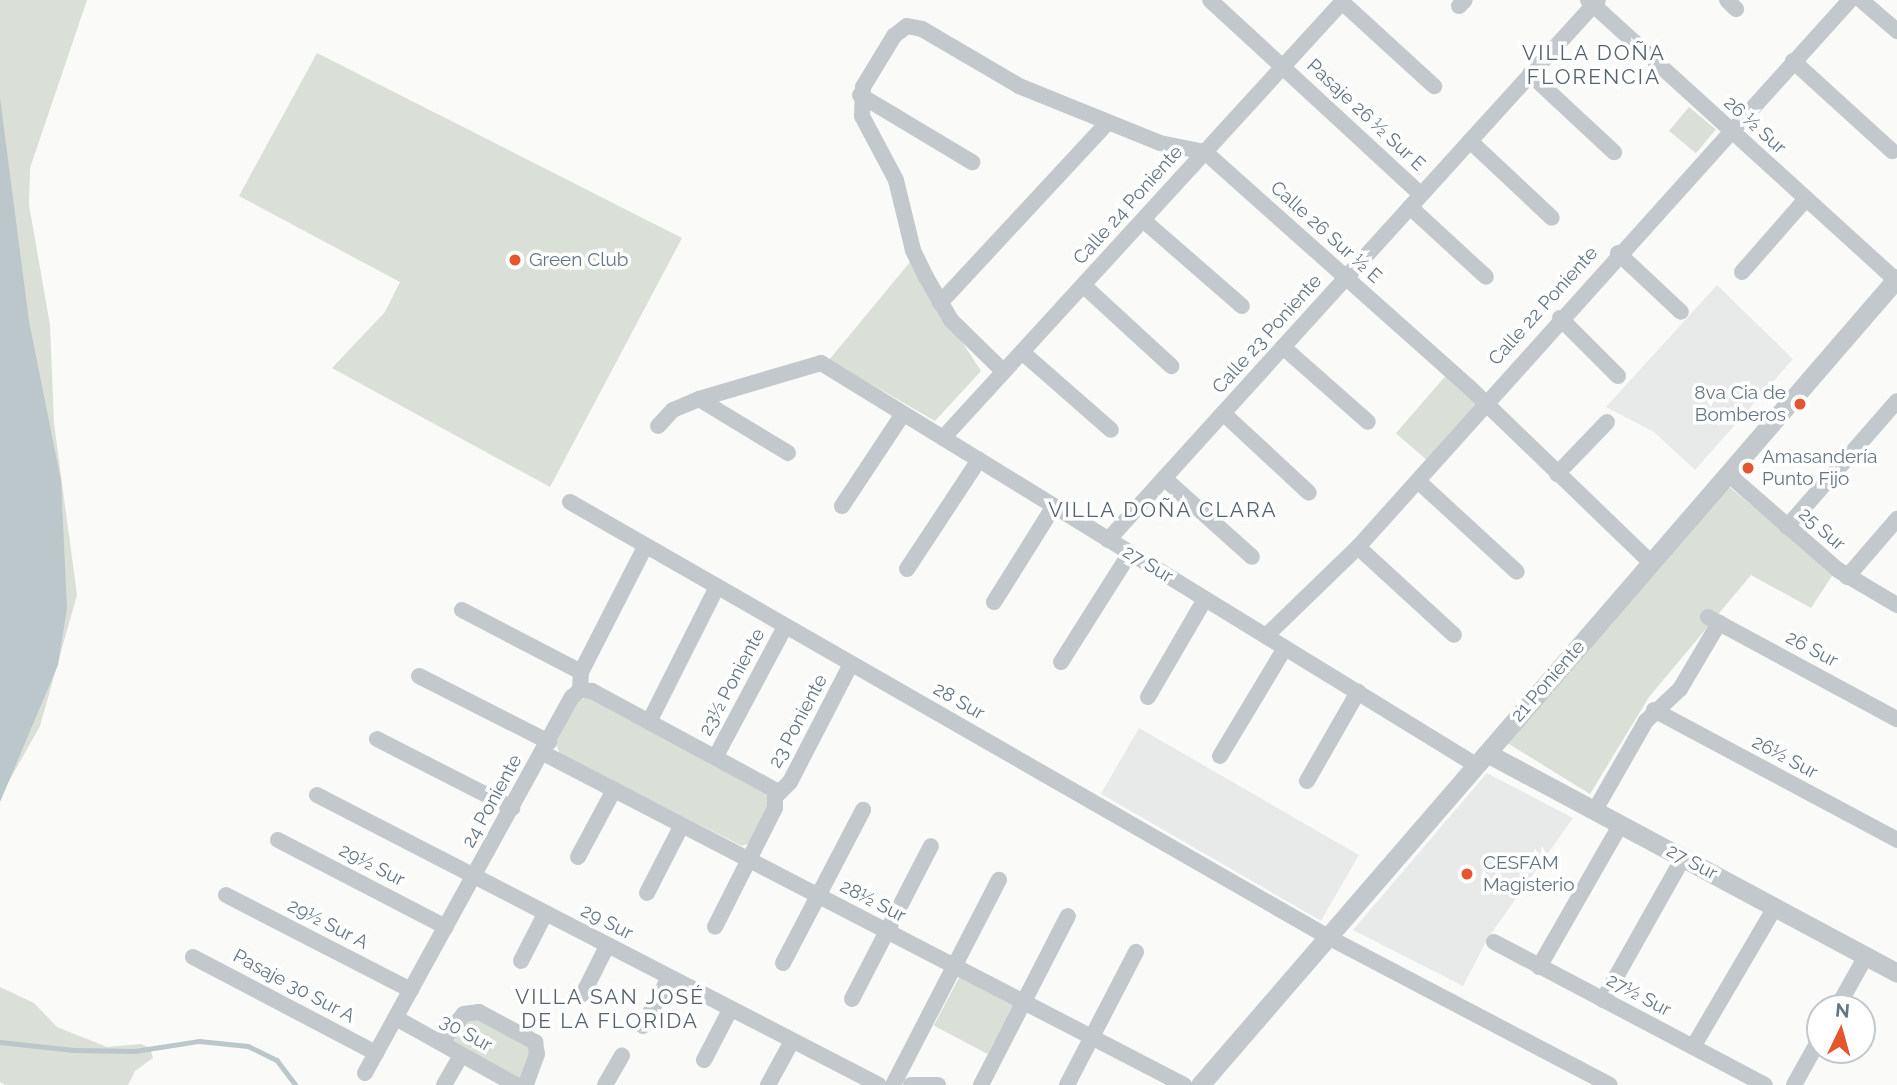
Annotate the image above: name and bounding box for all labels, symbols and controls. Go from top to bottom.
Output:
district label: VILLA DOÑA FLORENCIA [1523,40,1665,90]
street label: Pasaje 26 ½ Sur E [1302,54,1430,176]
street label: 26 ½ Sur [1719,91,1791,159]
street label: Calle 24 Poniente [1069,141,1187,269]
street label: Calle 26 Sur ½ E [1266,176,1386,288]
street label: Calle 22 Poniente [1484,242,1602,370]
place label: Green Club [529,249,628,271]
marker: Green Club [507,252,523,268]
street label: Calle 23 Poniente [1208,270,1326,398]
place label: 8va Cia de Bomberos [1694,382,1786,426]
marker: 8va Cia de Bomberos [1792,396,1808,412]
place label: Amasandería Punto Fijo [1762,446,1877,490]
marker: Amasandería Punto Fijo [1740,460,1756,476]
district label: VILLA DOÑA CLARA [1050,497,1276,523]
street label: 25 Sur [1794,502,1850,556]
street label: 27 Sur [1119,540,1177,588]
street label: 23½ Poniente [694,625,770,739]
street label: 26 Sur [1782,626,1842,672]
street label: 21 Poniente [1506,636,1590,726]
street label: 23 Poniente [764,670,832,772]
street label: 28 Sur [929,677,989,725]
street label: 26½ Sur [1748,730,1822,784]
street label: 24 Poniente [457,751,527,851]
street label: 29½ Sur [335,839,409,891]
street label: 27 Sur [1663,839,1721,885]
place label: CESFAM Magisterio [1483,852,1574,896]
marker: CESFAM Magisterio [1457,864,1477,884]
street label: 28½ Sur [836,875,910,927]
street label: 29½ Sur A [283,894,373,954]
street label: 29 Sur [577,899,637,945]
street label: Pasaje 30 Sur A [229,944,359,1028]
street label: 27½ Sur [1603,969,1675,1021]
district label: VILLA SAN JOSÉ DE LA FLORIDA [516,984,704,1034]
north arrow [1806,994,1876,1064]
text: N [1834,998,1851,1022]
street label: 30 Sur [436,1009,496,1057]

